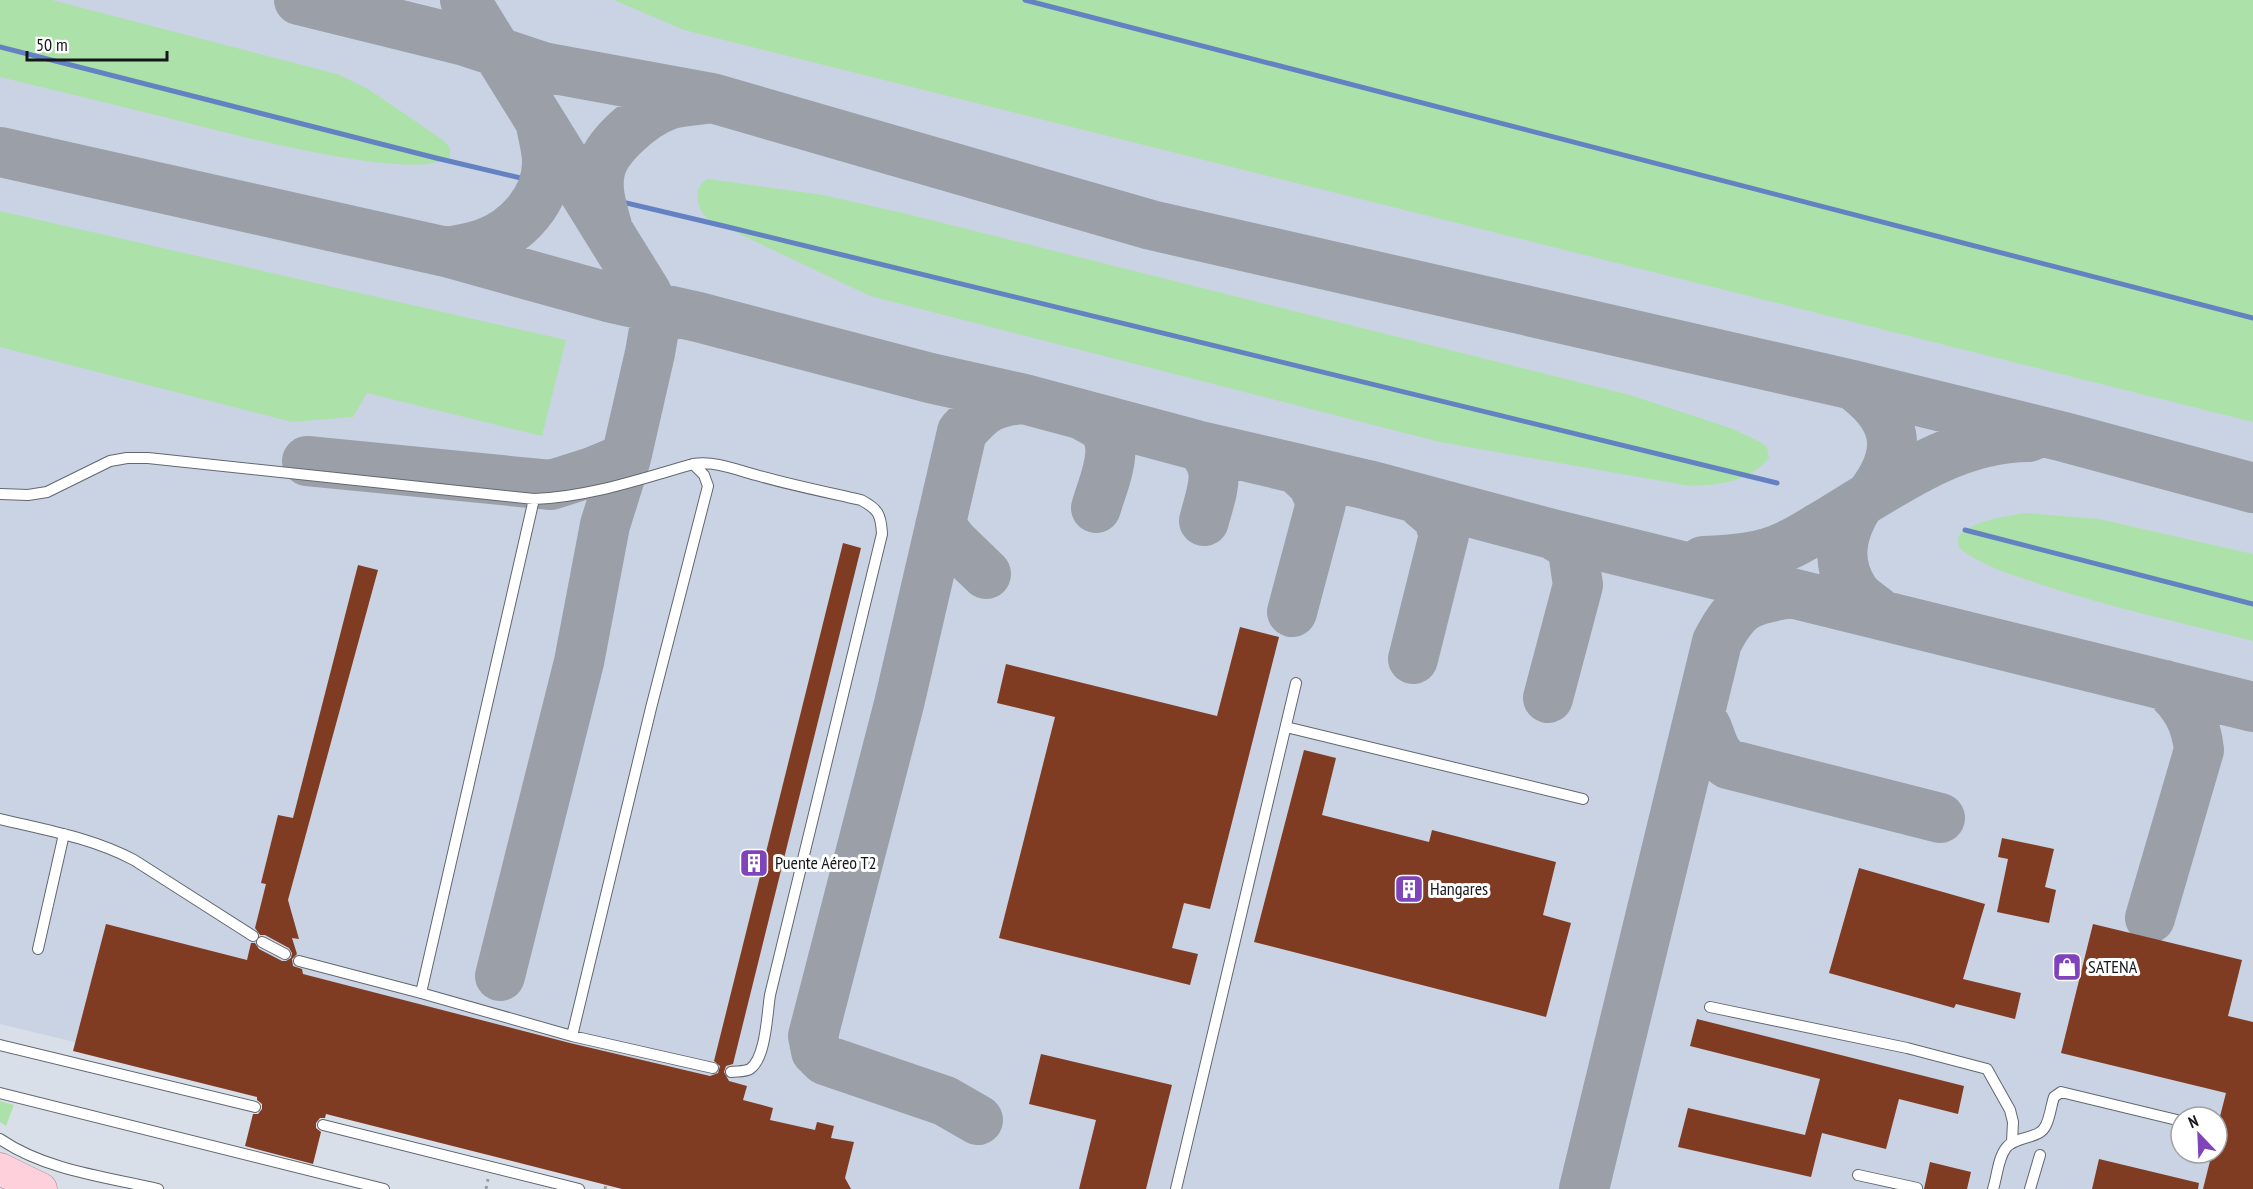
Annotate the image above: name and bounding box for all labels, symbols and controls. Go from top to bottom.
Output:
scale bar [27,24,166,62]
text: 50 m [36,33,68,56]
building icon: Puente Aéreo T2 [738,847,770,879]
place label: Puente Aéreo T2 [775,851,877,874]
building icon: Hangares [1393,873,1425,905]
place label: Hangares [1430,877,1488,900]
shop icon: SATENA [2051,951,2083,983]
place label: SATENA [2088,955,2138,978]
north arrow [2169,1105,2229,1165]
text: N [2185,1110,2201,1132]

